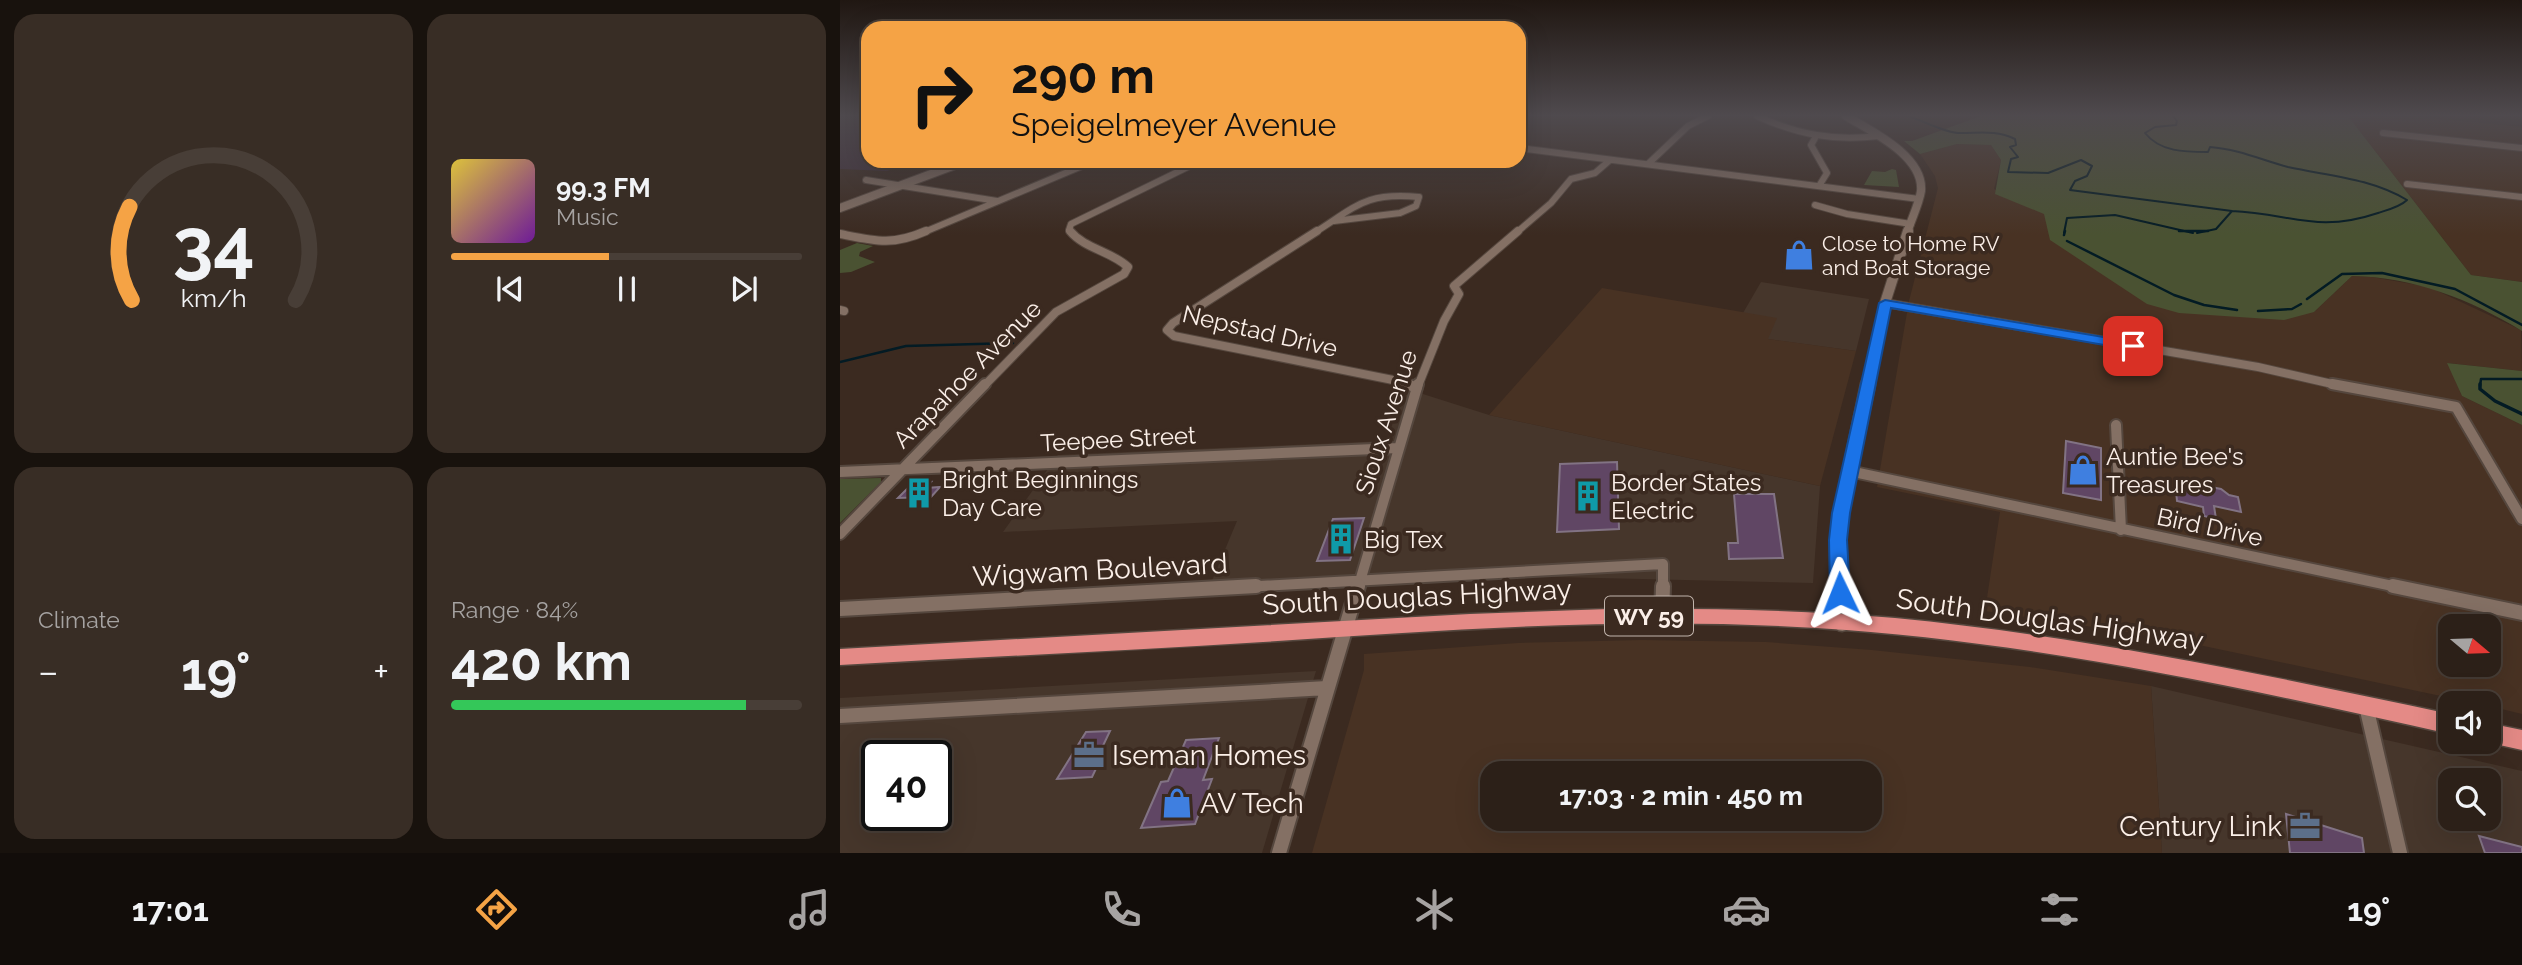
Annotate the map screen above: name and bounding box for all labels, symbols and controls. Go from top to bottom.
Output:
text: 290 m [1011,47,1155,104]
icon: right [896,49,987,140]
text: Speigelmeyer Avenue [1011,106,1336,143]
text: 99.3 FM [556,173,651,203]
text: 34 [172,202,255,287]
text: Music [556,203,619,230]
place label: Close to Home RV and Boat Storage [1822,231,2000,280]
shop icon: Close to Home RV and Boat Storage [1782,238,1816,272]
icon: previous [491,270,529,308]
icon: pause [608,270,646,308]
icon: next [725,270,763,308]
text: km/h [181,283,246,313]
street label: Arapahoe Avenue [887,294,1047,454]
street label: Nepstad Drive [1180,299,1340,363]
pin [2103,316,2163,376]
icon: arrive [2114,327,2152,365]
street label: Sioux Avenue [1349,346,1423,498]
street label: Teepee Street [1039,420,1197,458]
place label: Auntie Bee's Treasures [2106,442,2244,499]
shop icon: Auntie Bee's Treasures [2066,453,2100,487]
place label: Bright Beginnings Day Care [942,465,1138,522]
place label: Border States Electric [1611,468,1761,525]
building icon: Bright Beginnings Day Care [902,476,936,510]
building icon: Border States Electric [1571,479,1605,513]
street label: Bird Drive [2154,502,2266,552]
building icon: Big Tex [1324,522,1358,556]
place label: Big Tex [1364,525,1443,554]
street label: Wigwam Boulevard [972,547,1228,593]
position arrow [1803,556,1877,630]
street label: South Douglas Highway [1261,572,1573,622]
street label: South Douglas Highway [1894,582,2206,658]
text: Range · 84% [451,596,578,623]
road number: WY 59 [1605,596,1693,636]
text: Climate [38,606,120,633]
north arrow [2438,614,2501,677]
map controls [2438,614,2501,831]
text: 420 km [451,631,632,692]
text: 19° [181,641,251,702]
text: − [38,649,58,694]
text: + [373,649,389,694]
button: sound [2438,691,2501,754]
office icon: Iseman Homes [1072,738,1106,772]
place label: Iseman Homes [1112,739,1306,772]
speed limit sign: 40 [861,740,952,831]
button: search [2438,768,2501,831]
text: 17:03 · 2 min · 450 m [1559,781,1803,811]
shop icon: AV Tech [1160,786,1194,820]
place label: AV Tech [1200,787,1304,820]
office icon: Century Link [2288,809,2322,843]
place label: Century Link [2119,810,2282,843]
icon: directions [472,885,521,934]
icon: music [785,885,834,934]
icon: phone [1097,885,1146,934]
icon: climate [1410,885,1459,934]
icon: car [1722,885,1771,934]
icon: filters [2035,885,2084,934]
text: 17:01 [132,891,209,928]
text: 19° [2347,891,2390,928]

